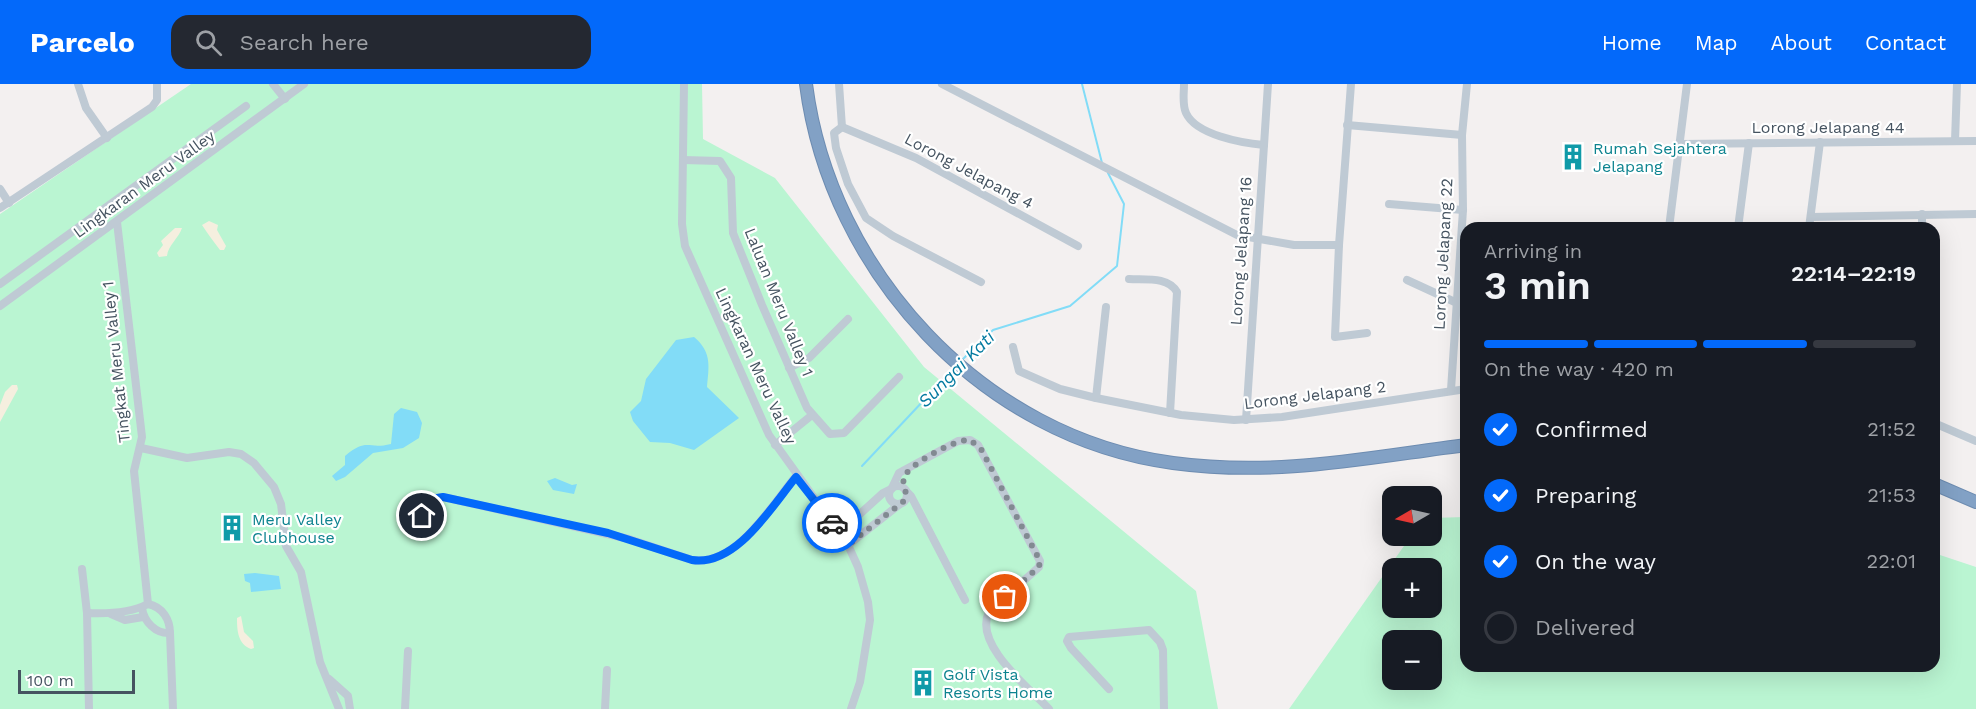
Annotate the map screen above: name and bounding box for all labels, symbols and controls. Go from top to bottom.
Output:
search box [171,15,591,69]
text: Parcelo [30,26,135,59]
icon: search [192,26,225,59]
text: Search here [240,30,369,55]
text: Home [1602,30,1662,55]
text: Map [1695,30,1738,55]
text: About [1771,30,1832,55]
text: Contact [1865,30,1946,55]
street label: Lorong Jelapang 44 [1752,118,1905,137]
street label: Lingkaran Meru Valley [69,126,219,242]
street label: Lorong Jelapang 4 [901,129,1037,213]
place label: Rumah Sejahtera Jelapang [1593,139,1727,176]
building icon: Rumah Sejahtera Jelapang [1558,142,1588,172]
street label: Lorong Jelapang 16 [1226,176,1256,326]
street label: Lorong Jelapang 22 [1430,178,1456,330]
street label: Laluan Meru Valley 1 [741,225,817,379]
text: Arriving in [1484,239,1582,263]
text: 22:14–22:19 [1791,261,1916,286]
text: 3 min [1484,263,1591,308]
street label: Tingkat Meru Valley 1 [98,280,134,444]
street label: Lingkaran Meru Valley [711,285,801,448]
water label: Sungai Kati [913,325,1000,412]
text: On the way · 420 m [1484,357,1674,381]
street label: Lorong Jelapang 2 [1243,377,1387,413]
icon: check [1484,413,1517,446]
text: Confirmed [1535,417,1648,442]
text: 21:52 [1867,417,1916,441]
icon: check [1484,479,1517,512]
text: Preparing [1535,483,1636,508]
text: 21:53 [1867,483,1916,507]
north arrow [1382,486,1442,546]
map controls [1382,486,1442,690]
pin [396,490,447,541]
courier [802,493,862,553]
icon: home [405,499,438,532]
icon: car [816,507,849,540]
place label: Meru Valley Clubhouse [252,510,342,547]
building icon: Meru Valley Clubhouse [217,513,247,543]
icon: check [1484,545,1517,578]
text: On the way [1535,549,1656,574]
text: 22:01 [1867,549,1916,573]
button: + [1382,558,1442,618]
pin [979,571,1030,622]
icon: bag [988,580,1021,613]
text: Delivered [1535,615,1635,640]
button: − [1382,630,1442,690]
place label: Golf Vista Resorts Home [943,665,1053,702]
scale bar [18,667,135,694]
building icon: Golf Vista Resorts Home [908,668,938,698]
text: 100 m [27,671,74,690]

